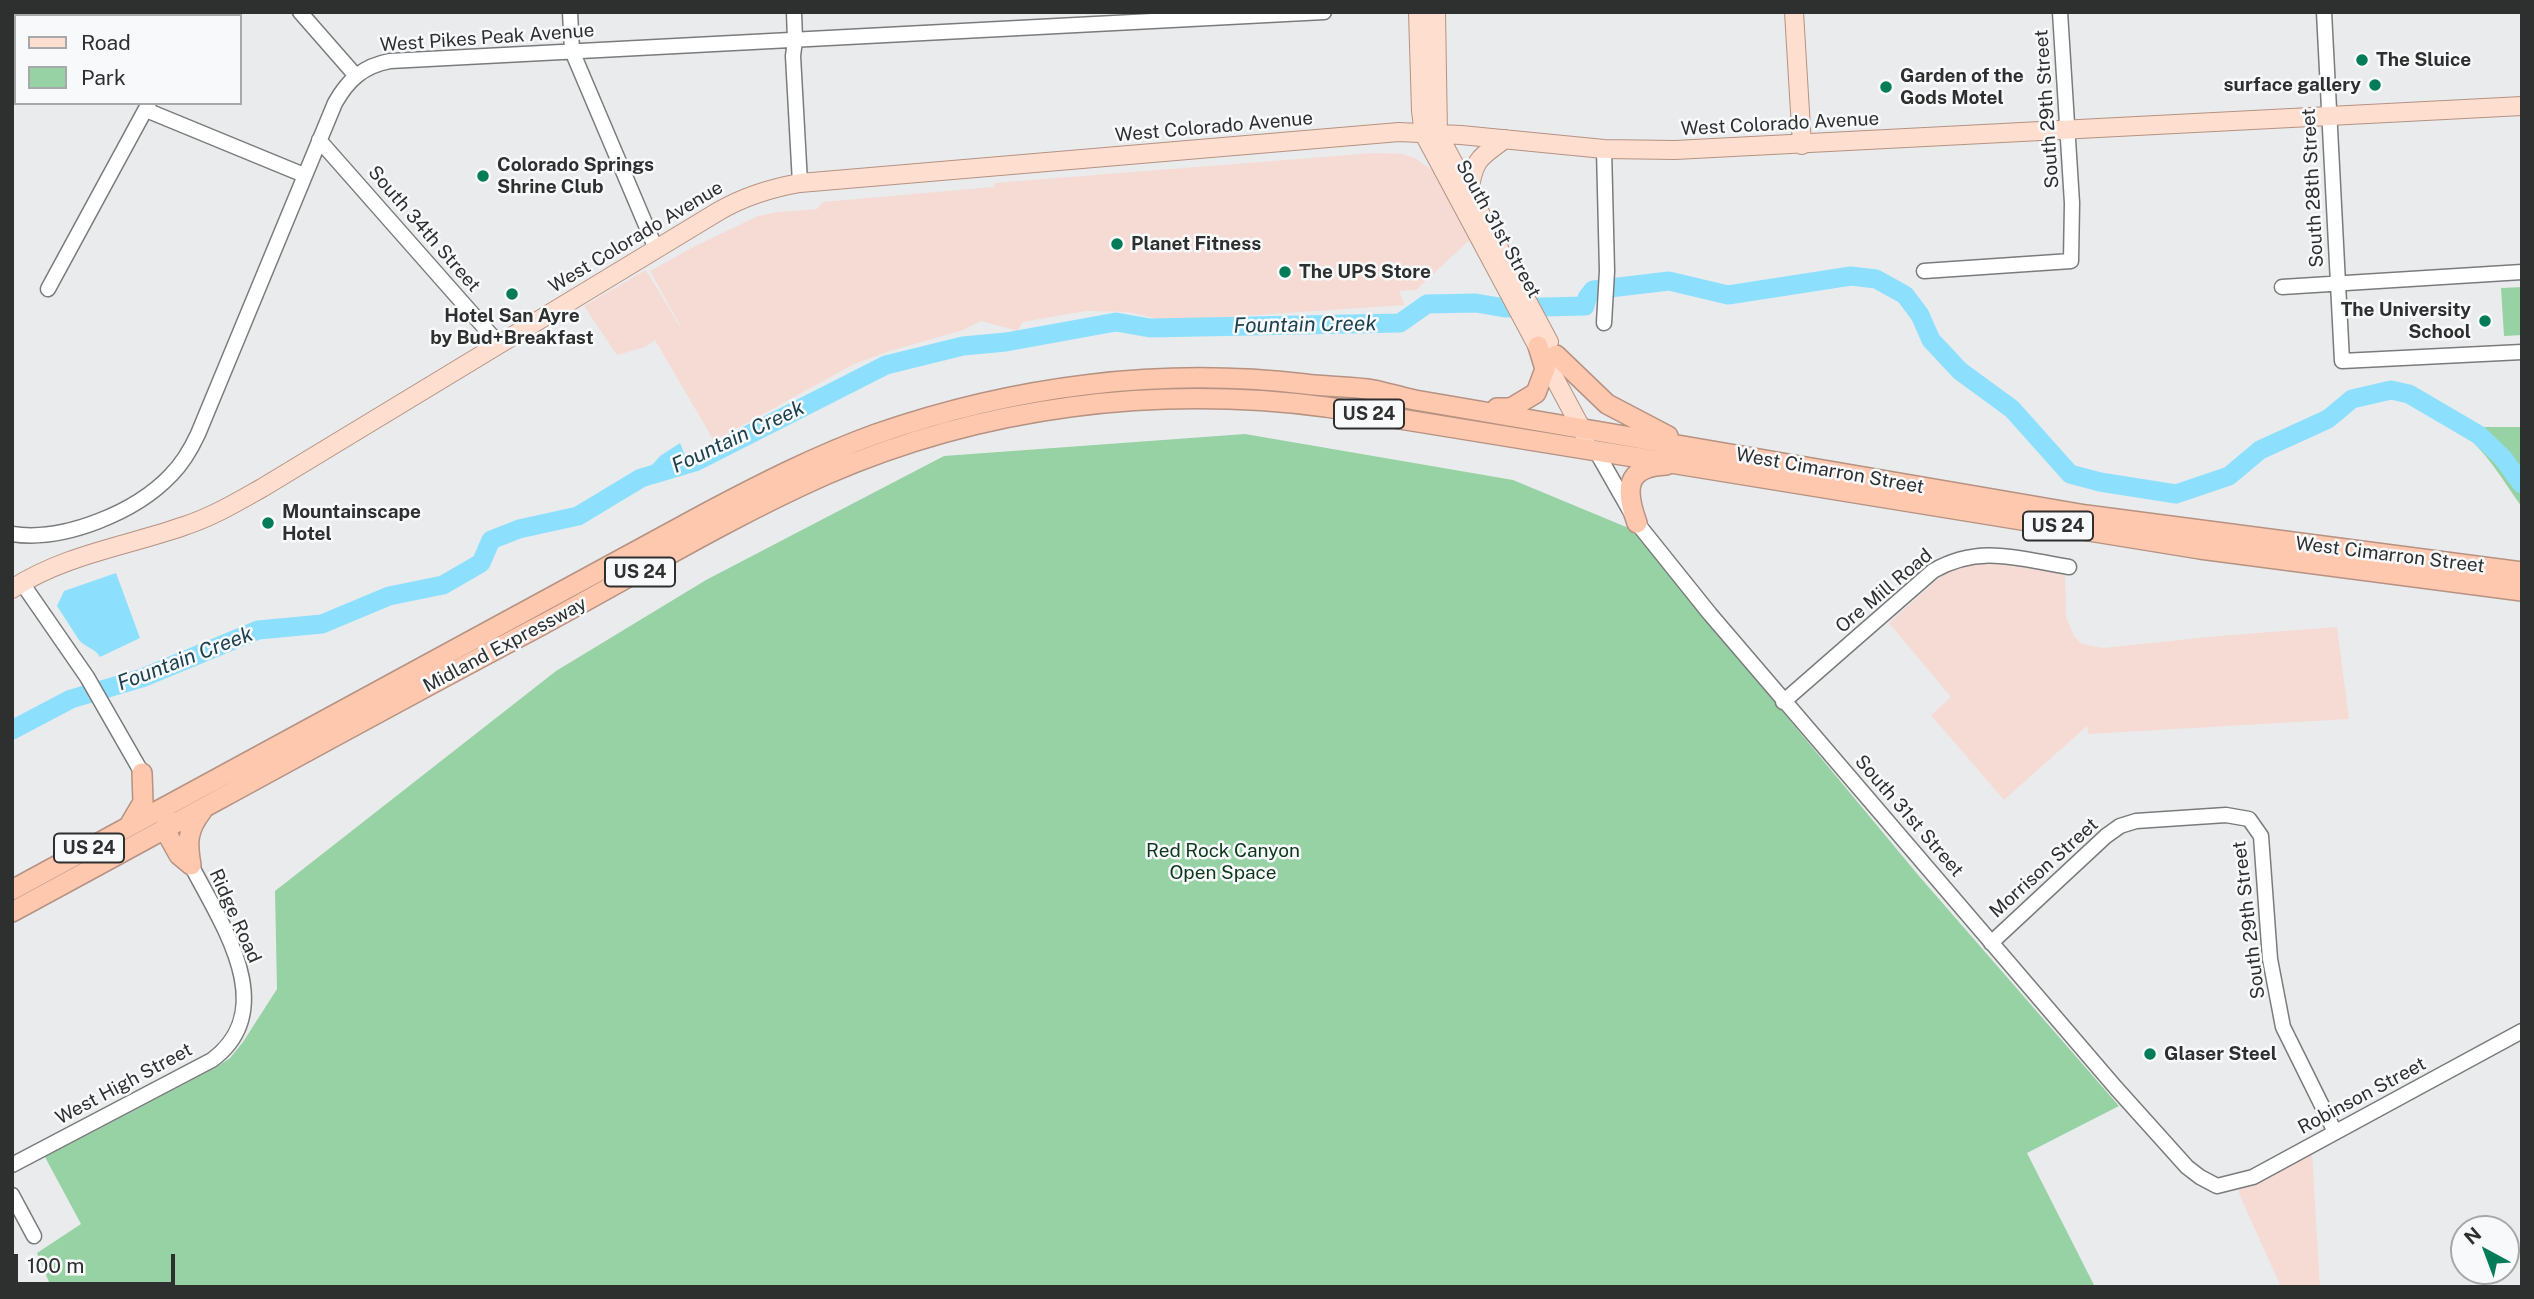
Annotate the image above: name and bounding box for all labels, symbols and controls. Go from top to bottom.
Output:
legend [14,14,242,105]
street label: West Pikes Peak Avenue [379,19,595,57]
street label: South 29th Street [2030,29,2064,189]
text: Road [81,30,131,55]
place label: The Sluice [2376,49,2471,71]
marker: The Sluice [2354,52,2370,68]
text: Park [81,65,126,90]
place label: Garden of the Gods Motel [1900,65,2024,109]
place label: surface gallery [2224,74,2361,96]
marker: surface gallery [2367,77,2383,93]
marker: Garden of the Gods Motel [1878,79,1894,95]
street label: West Colorado Avenue [1114,107,1314,147]
street label: West Colorado Avenue [1680,107,1880,141]
street label: South 28th Street [2297,108,2329,268]
place label: Colorado Springs Shrine Club [497,154,654,198]
street label: South 31st Street [1451,156,1545,302]
street label: South 34th Street [363,161,485,297]
marker: Colorado Springs Shrine Club [475,168,491,184]
street label: West Colorado Avenue [545,176,727,298]
place label: Planet Fitness [1131,233,1261,255]
marker: Planet Fitness [1109,236,1125,252]
place label: The UPS Store [1299,261,1431,283]
marker: The UPS Store [1277,264,1293,280]
marker: Hotel San Ayre by Bud+Breakfast [504,286,520,302]
place label: The University School [2341,299,2471,343]
place label: Hotel San Ayre by Bud+Breakfast [430,305,594,349]
water label: Fountain Creek [1233,311,1377,339]
marker: The University School [2477,313,2493,329]
water label: Fountain Creek [668,395,808,479]
road number: US 24 [1334,400,1404,428]
street label: West Cimarron Street [1734,443,1926,499]
place label: Mountainscape Hotel [282,501,421,545]
road number: US 24 [2023,512,2093,540]
marker: Mountainscape Hotel [260,515,276,531]
street label: West Cimarron Street [2294,532,2486,578]
street label: Ore Mill Road [1831,544,1937,638]
road number: US 24 [605,558,675,586]
street label: Midland Expressway [419,592,591,698]
water label: Fountain Creek [114,622,256,696]
street label: South 31st Street [1850,750,1968,882]
street label: Morrison Street [1985,813,2103,923]
road number: US 24 [54,834,124,862]
park label: Red Rock Canyon Open Space [1146,840,1300,884]
street label: South 29th Street [2228,840,2270,1000]
street label: Ridge Road [204,865,266,967]
street label: West High Street [52,1038,196,1130]
place label: Glaser Steel [2164,1043,2277,1065]
marker: Glaser Steel [2142,1046,2158,1062]
street label: Robinson Street [2294,1053,2430,1139]
north arrow [2450,1215,2520,1285]
text: N [2460,1222,2485,1249]
scale bar [18,1240,178,1284]
text: 100 m [27,1253,84,1278]

